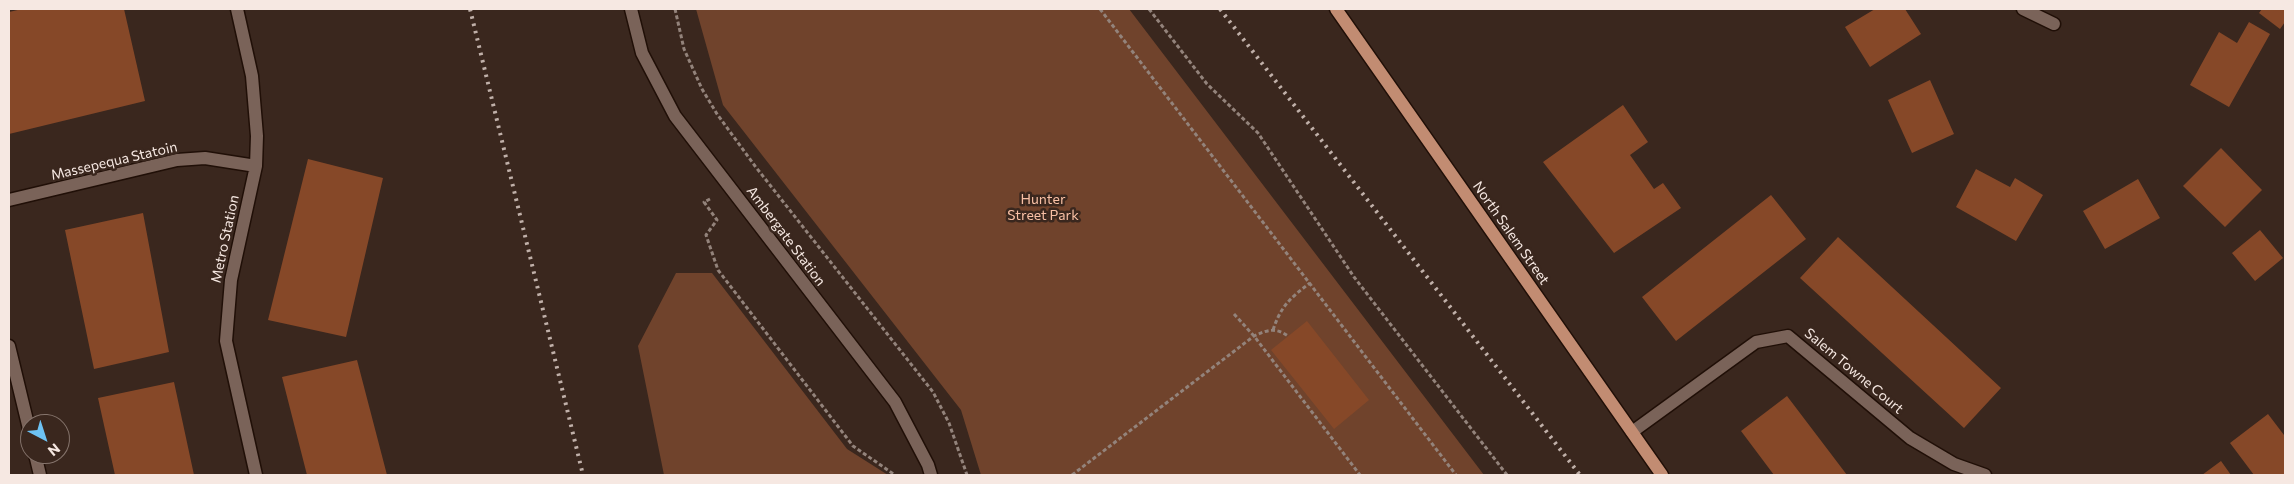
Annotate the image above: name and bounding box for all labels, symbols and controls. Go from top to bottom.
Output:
street label: Massepequa Statoin [49,138,179,184]
street label: North Salem Street [1469,178,1553,288]
street label: Ambergate Station [743,183,829,289]
park label: Hunter Street Park [1007,191,1079,223]
street label: Metro Station [207,193,243,285]
street label: Salem Towne Court [1801,325,1907,417]
north arrow [20,414,70,464]
text: N [45,440,64,460]

